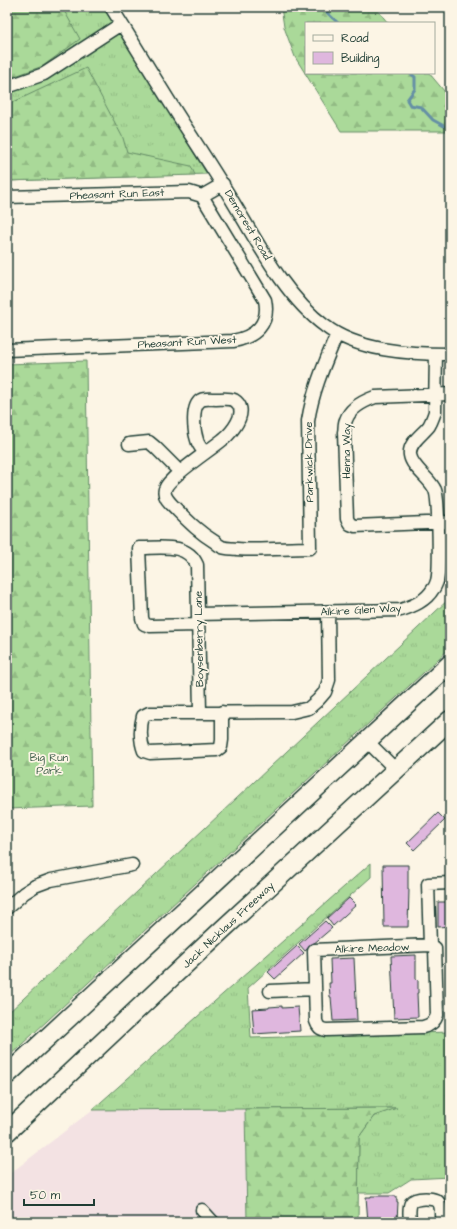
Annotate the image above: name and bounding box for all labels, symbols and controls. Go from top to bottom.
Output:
legend [305,22,435,74]
text: Road [341,30,369,47]
text: Building [341,50,379,68]
street label: Pheasant Run East [69,185,165,203]
street label: Demorest Road [221,187,275,263]
street label: Pheasant Run West [137,332,237,352]
street label: Parkwick Drive [301,422,317,502]
street label: Henna Way [339,423,355,479]
street label: Boysenberry Lane [191,591,208,687]
street label: Alkire Glen Way [320,600,402,621]
park label: Big Run Park [30,750,69,778]
street label: Jack Nicklaus Freeway [179,878,278,972]
street label: Alkire Meadow [334,939,410,957]
scale bar [24,1181,94,1207]
text: 50 m [30,1187,61,1204]

